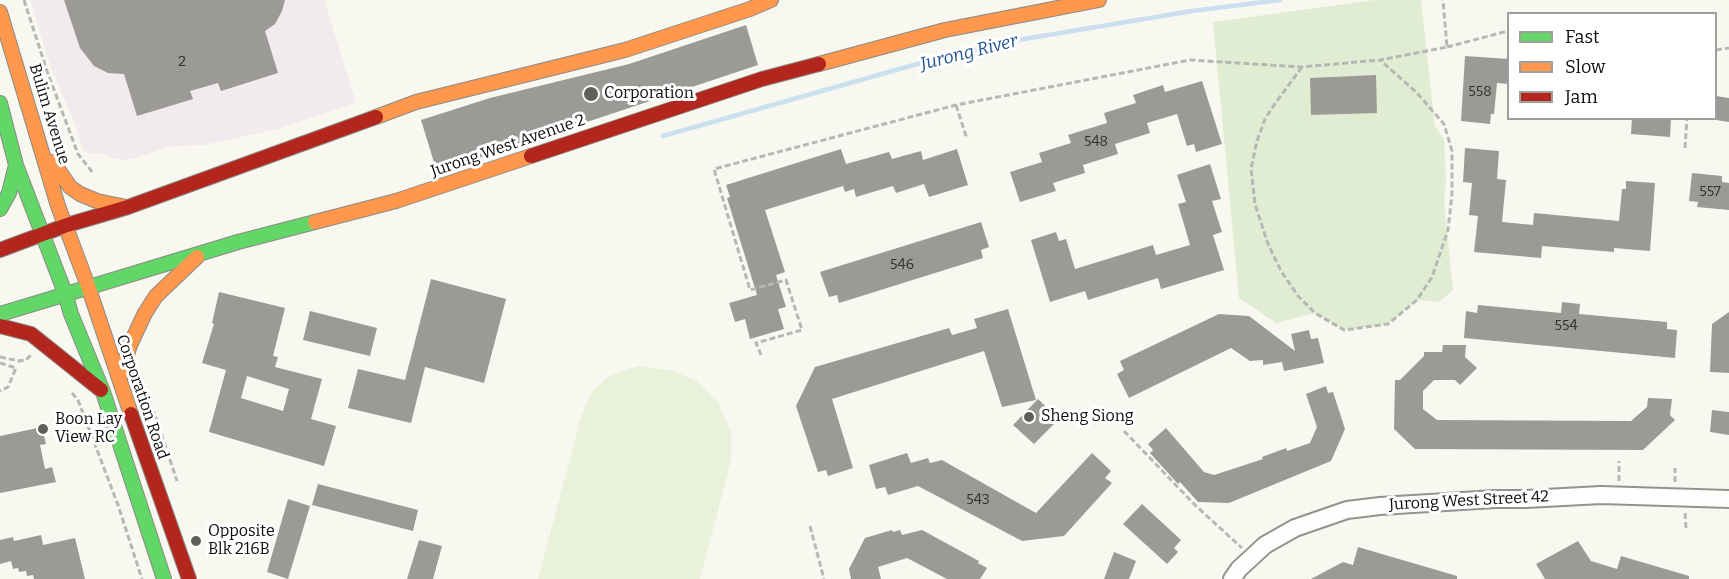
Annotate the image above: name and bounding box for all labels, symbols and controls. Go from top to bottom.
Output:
legend [1507,12,1717,120]
text: Fast [1565,26,1600,48]
water label: Jurong River [918,30,1020,76]
house number: 2 [178,54,186,70]
text: Slow [1565,56,1605,78]
street label: Bulim Avenue [25,61,73,167]
place label: Corporation [604,84,694,104]
house number: 558 [1468,84,1492,100]
marker: Corporation [582,85,600,103]
text: Jam [1565,86,1598,108]
street label: Jurong West Avenue 2 [428,111,588,181]
house number: 548 [1084,134,1108,150]
house number: 557 [1699,184,1721,200]
house number: 546 [890,257,914,273]
house number: 554 [1554,318,1578,334]
street label: Corporation Road [112,332,172,462]
place label: Sheng Siong [1041,407,1134,427]
place label: Boon Lay View RC [55,410,122,448]
marker: Sheng Siong [1022,410,1036,424]
marker: Boon Lay View RC [36,422,50,436]
street label: Jurong West Street 42 [1389,487,1549,515]
house number: 543 [966,492,990,508]
place label: Opposite Blk 216B [208,522,275,560]
marker: Opposite Blk 216B [189,534,203,548]

